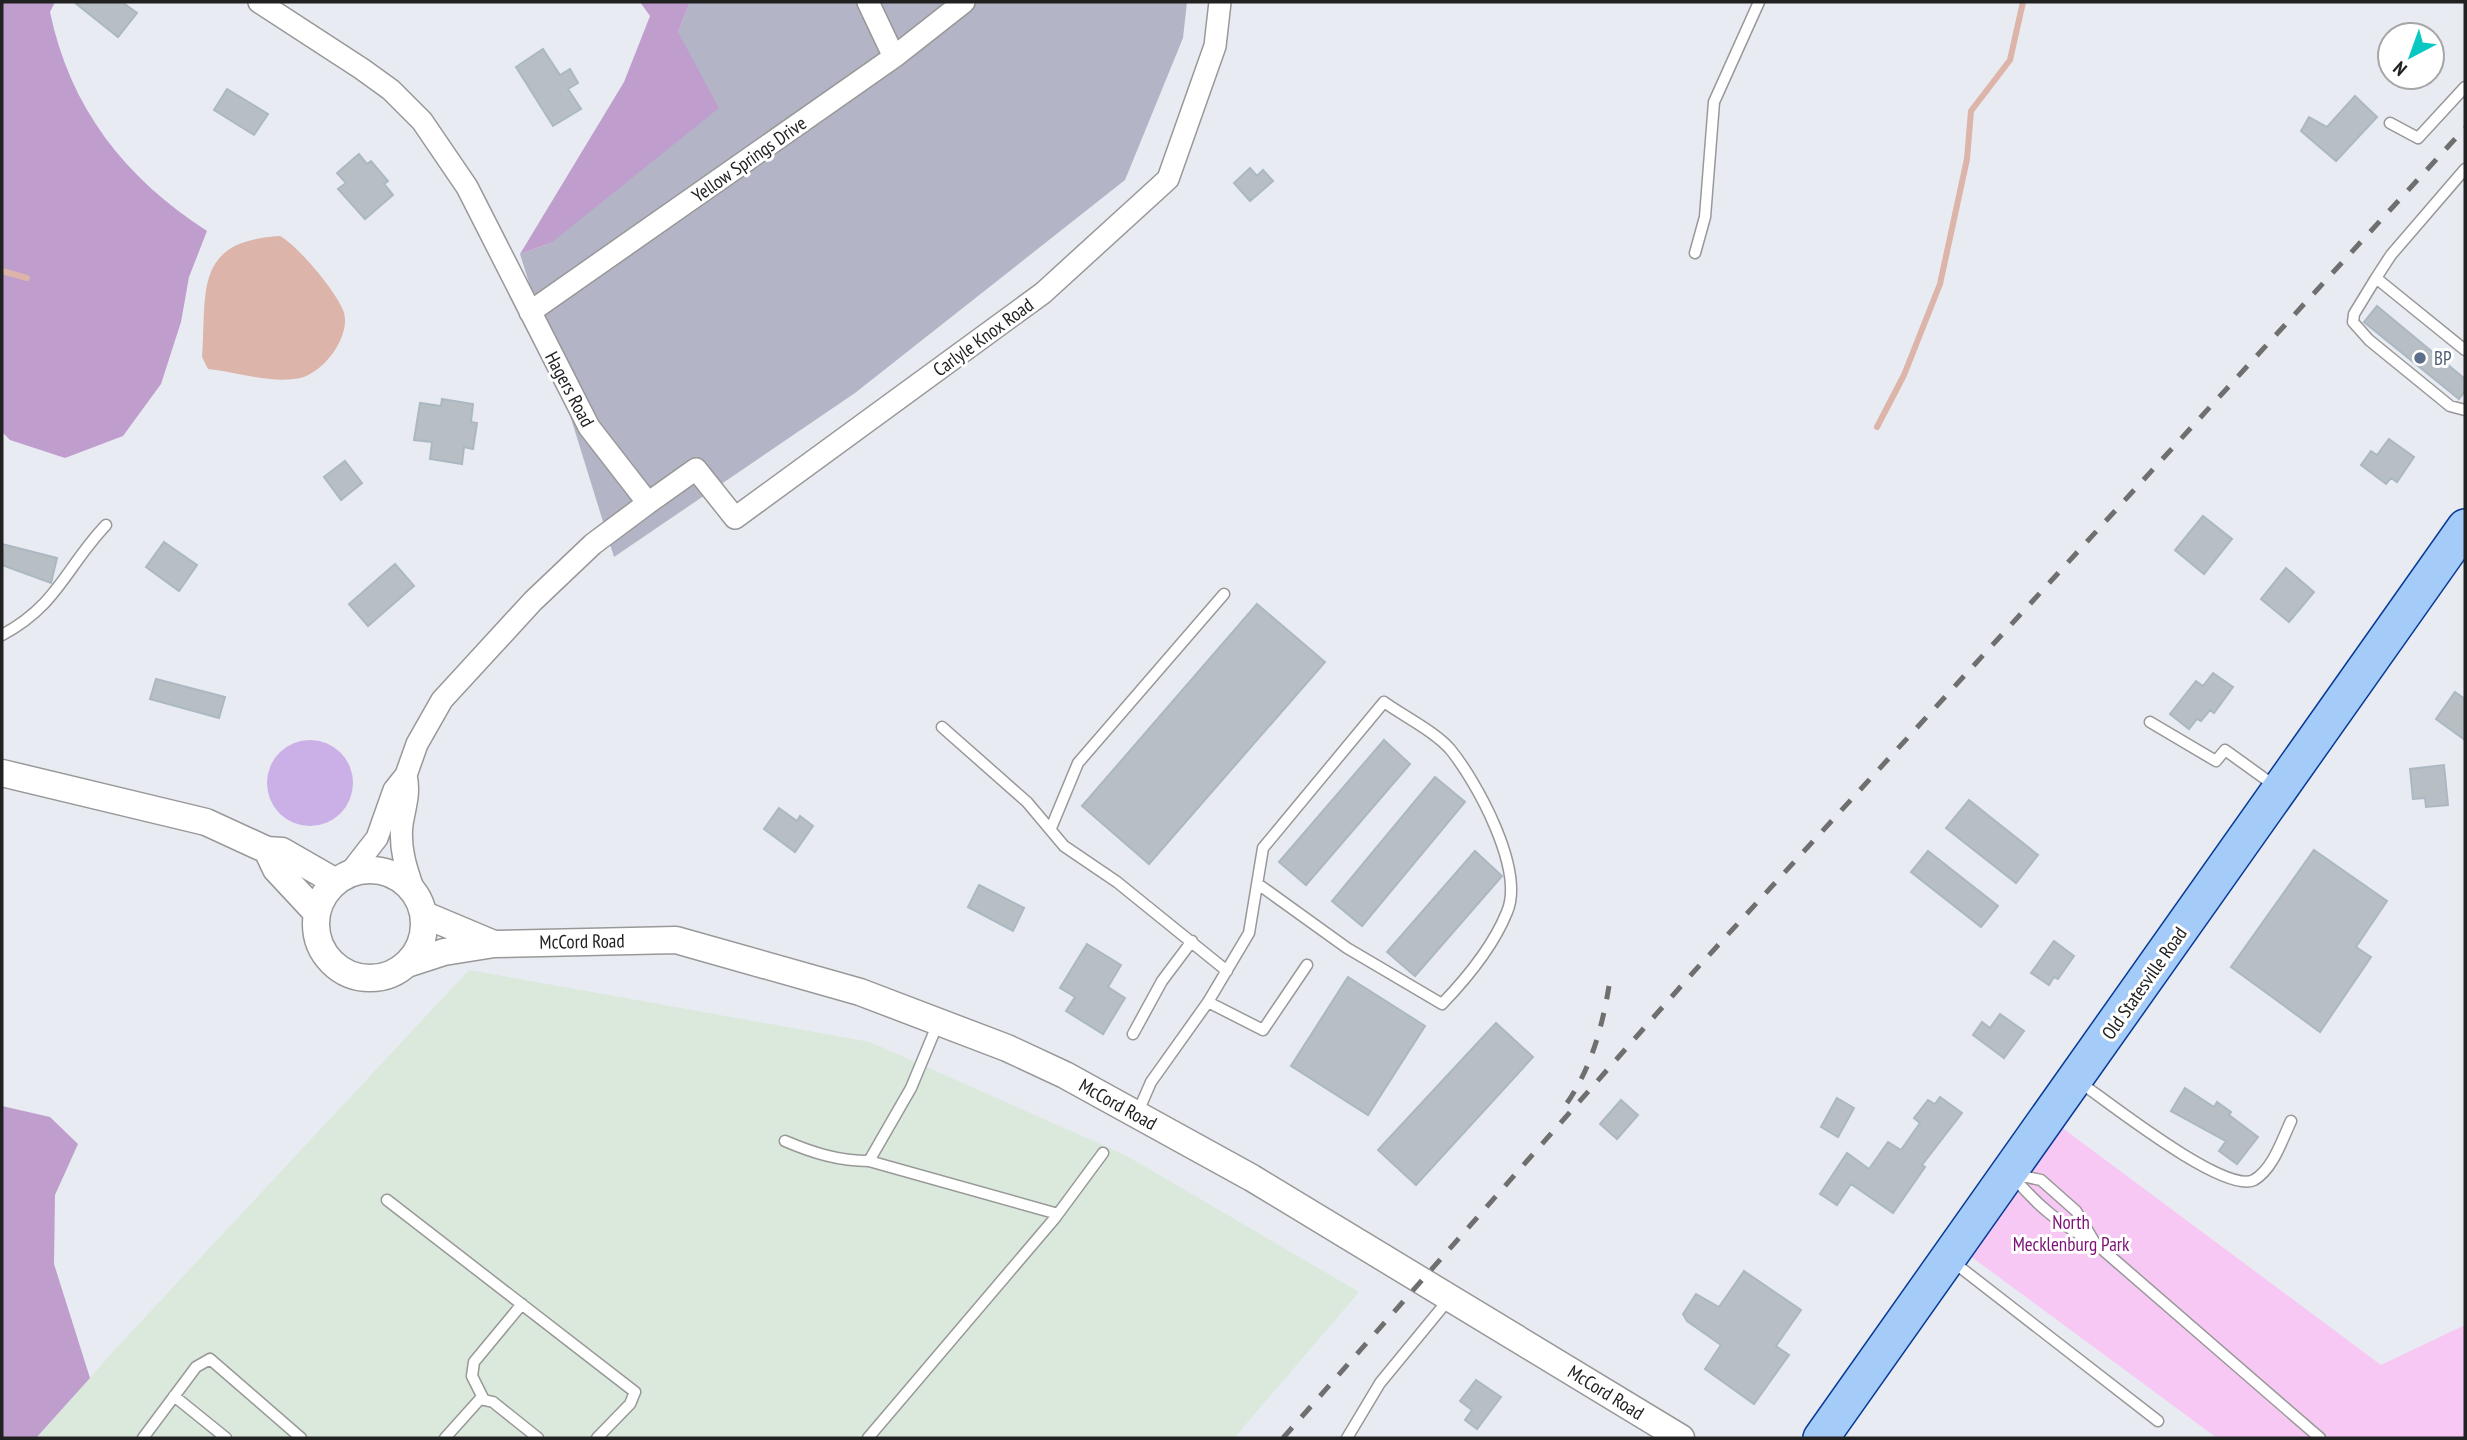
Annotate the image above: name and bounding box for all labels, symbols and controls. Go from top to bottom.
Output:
north arrow [2376,21,2446,91]
text: N [2388,56,2412,81]
street label: Yellow Springs Drive [687,111,811,207]
street label: Carlyle Knox Road [928,293,1038,381]
place label: BP [2434,346,2452,370]
street label: Hagers Road [540,347,600,431]
marker: BP [2412,350,2428,366]
street label: Old Statesville Road [2096,922,2192,1044]
street label: McCord Road [539,928,625,954]
street label: McCord Road [1075,1073,1161,1135]
park label: North Mecklenburg Park [2013,1210,2130,1256]
street label: McCord Road [1564,1359,1648,1425]

